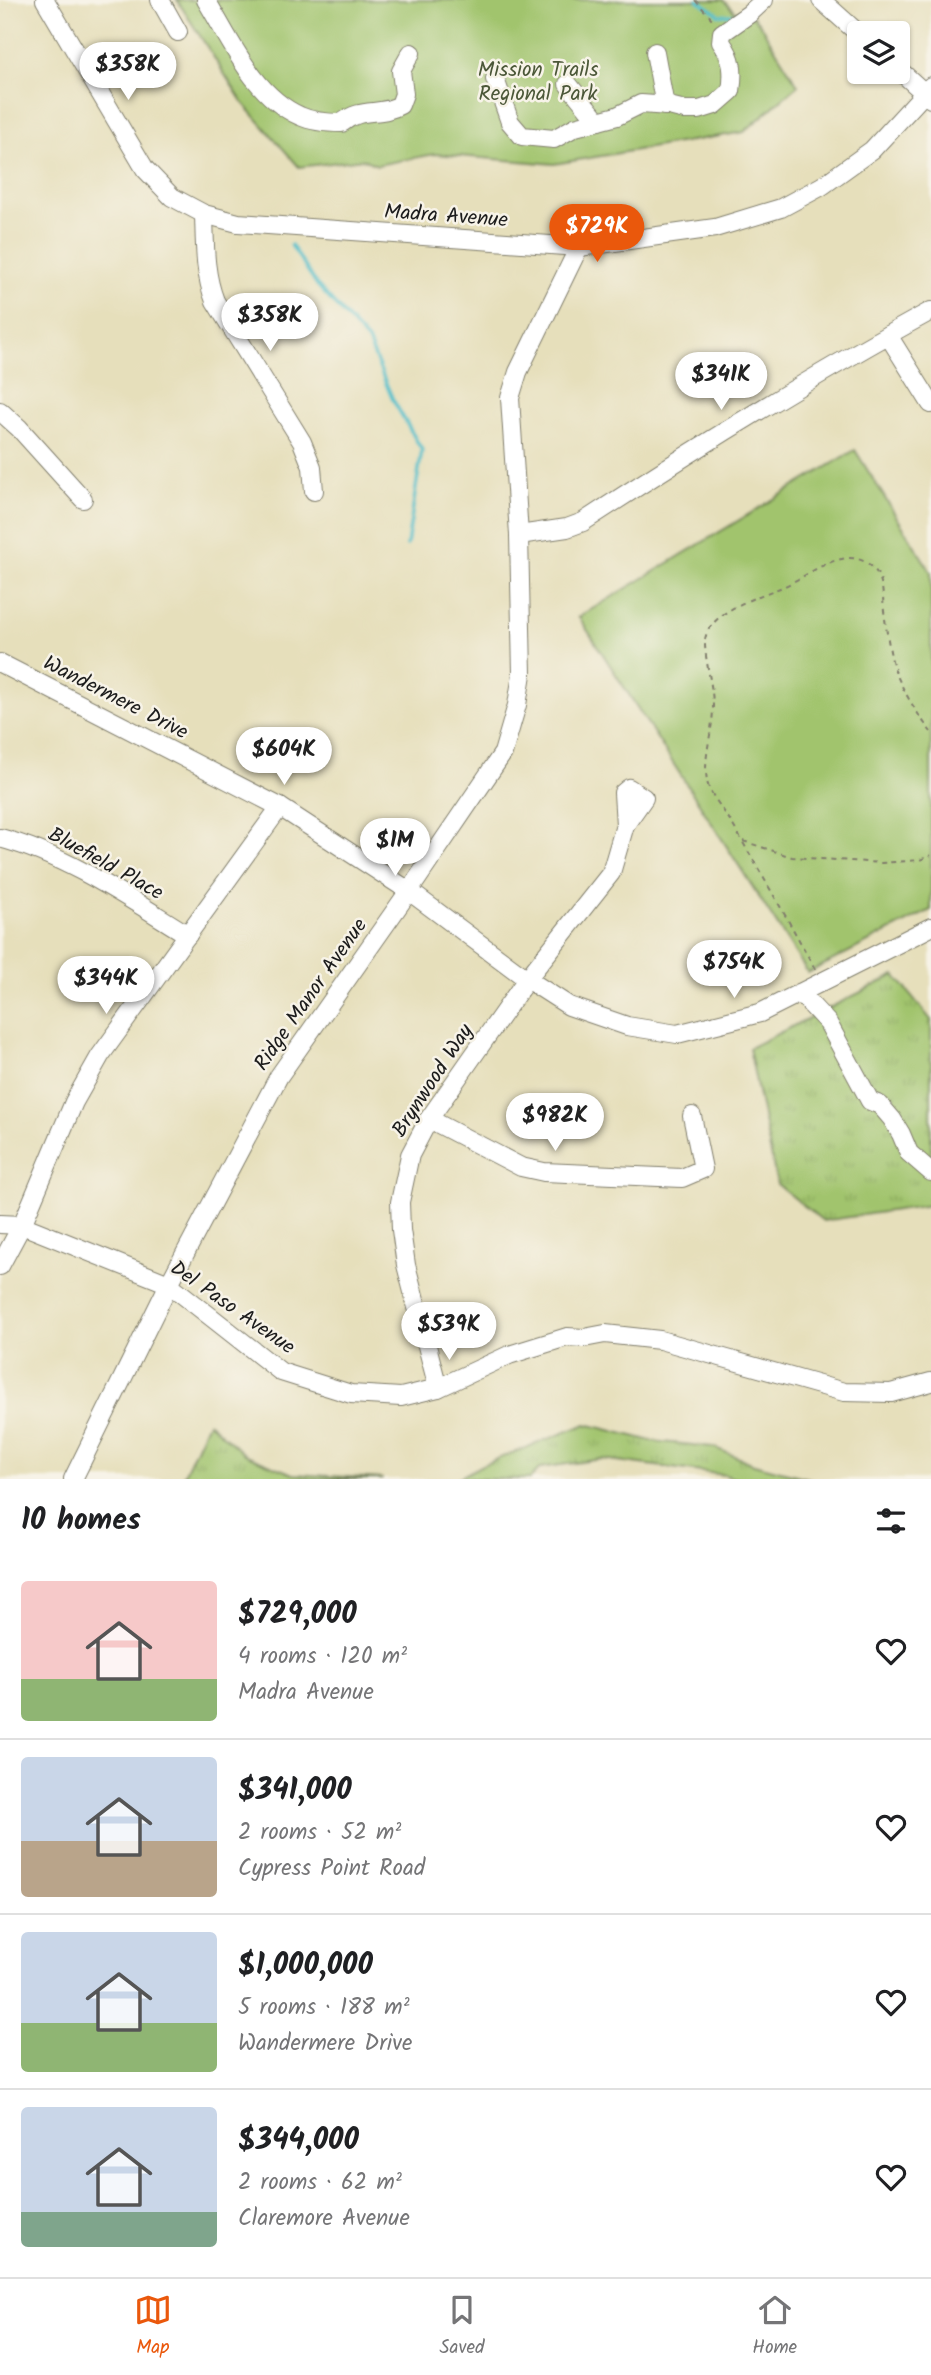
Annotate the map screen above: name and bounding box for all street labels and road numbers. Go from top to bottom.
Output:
street label: Madra Avenue [383,196,509,237]
street label: Wandermere Drive [37,648,194,749]
street label: Bluefield Place [41,819,170,910]
street label: Ridge Manor Avenue [246,911,377,1078]
street label: Brynwood Way [384,1017,482,1144]
street label: Del Paso Avenue [163,1253,302,1364]

